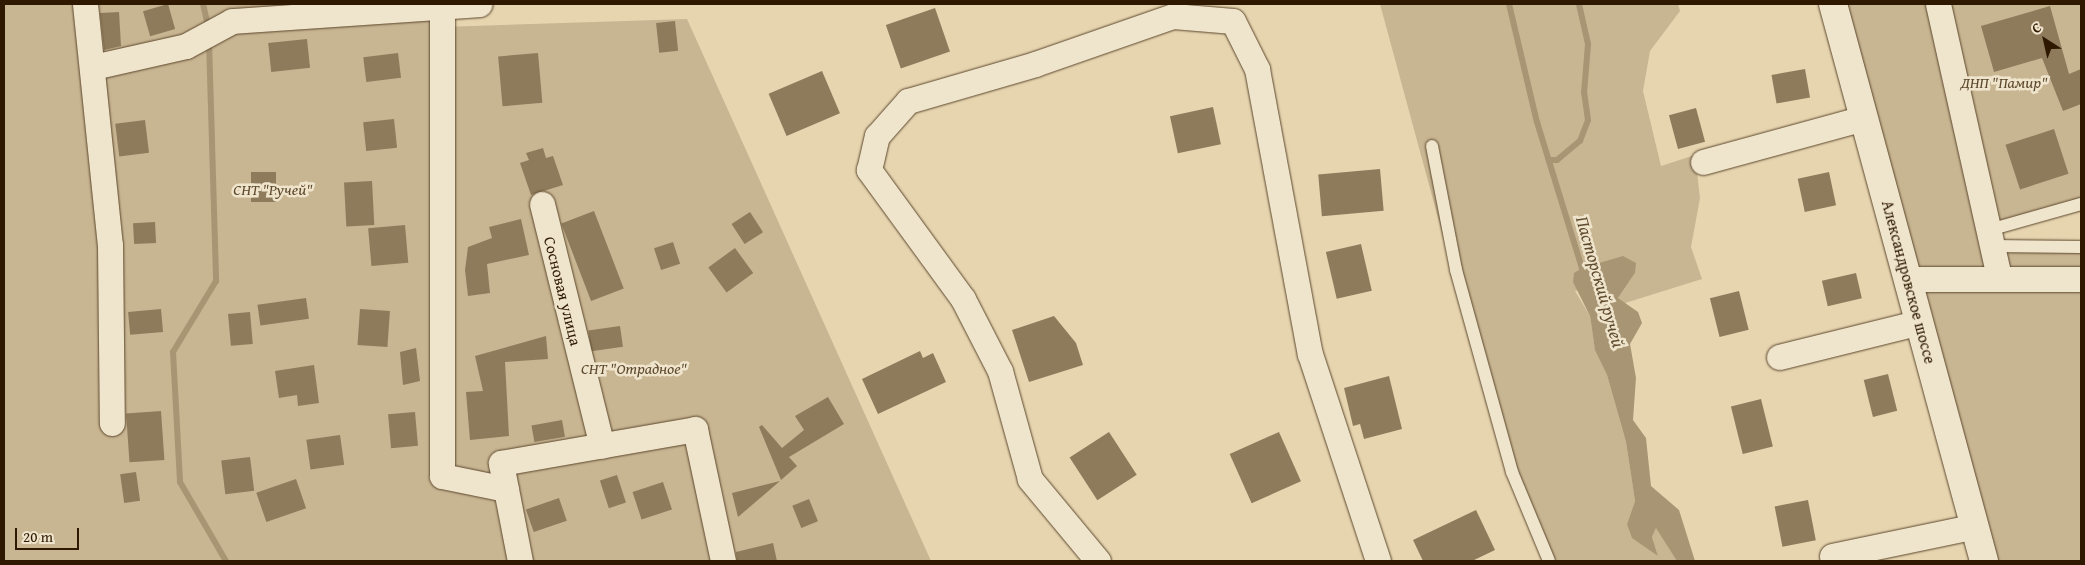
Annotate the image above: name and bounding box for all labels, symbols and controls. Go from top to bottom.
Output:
north arrow [2020,15,2070,65]
text: С [2027,17,2045,38]
park label: ДНП "Памир" [1960,72,2048,92]
park label: СНТ "Ручей" [233,179,313,199]
street label: Александровское шоссе [1878,198,1940,366]
water label: Пасторский ручей [1571,214,1629,350]
street label: Сосновая улица [540,235,586,347]
park label: СНТ "Отрадное" [581,358,687,378]
scale bar [18,518,81,550]
text: 20 m [23,526,53,547]

